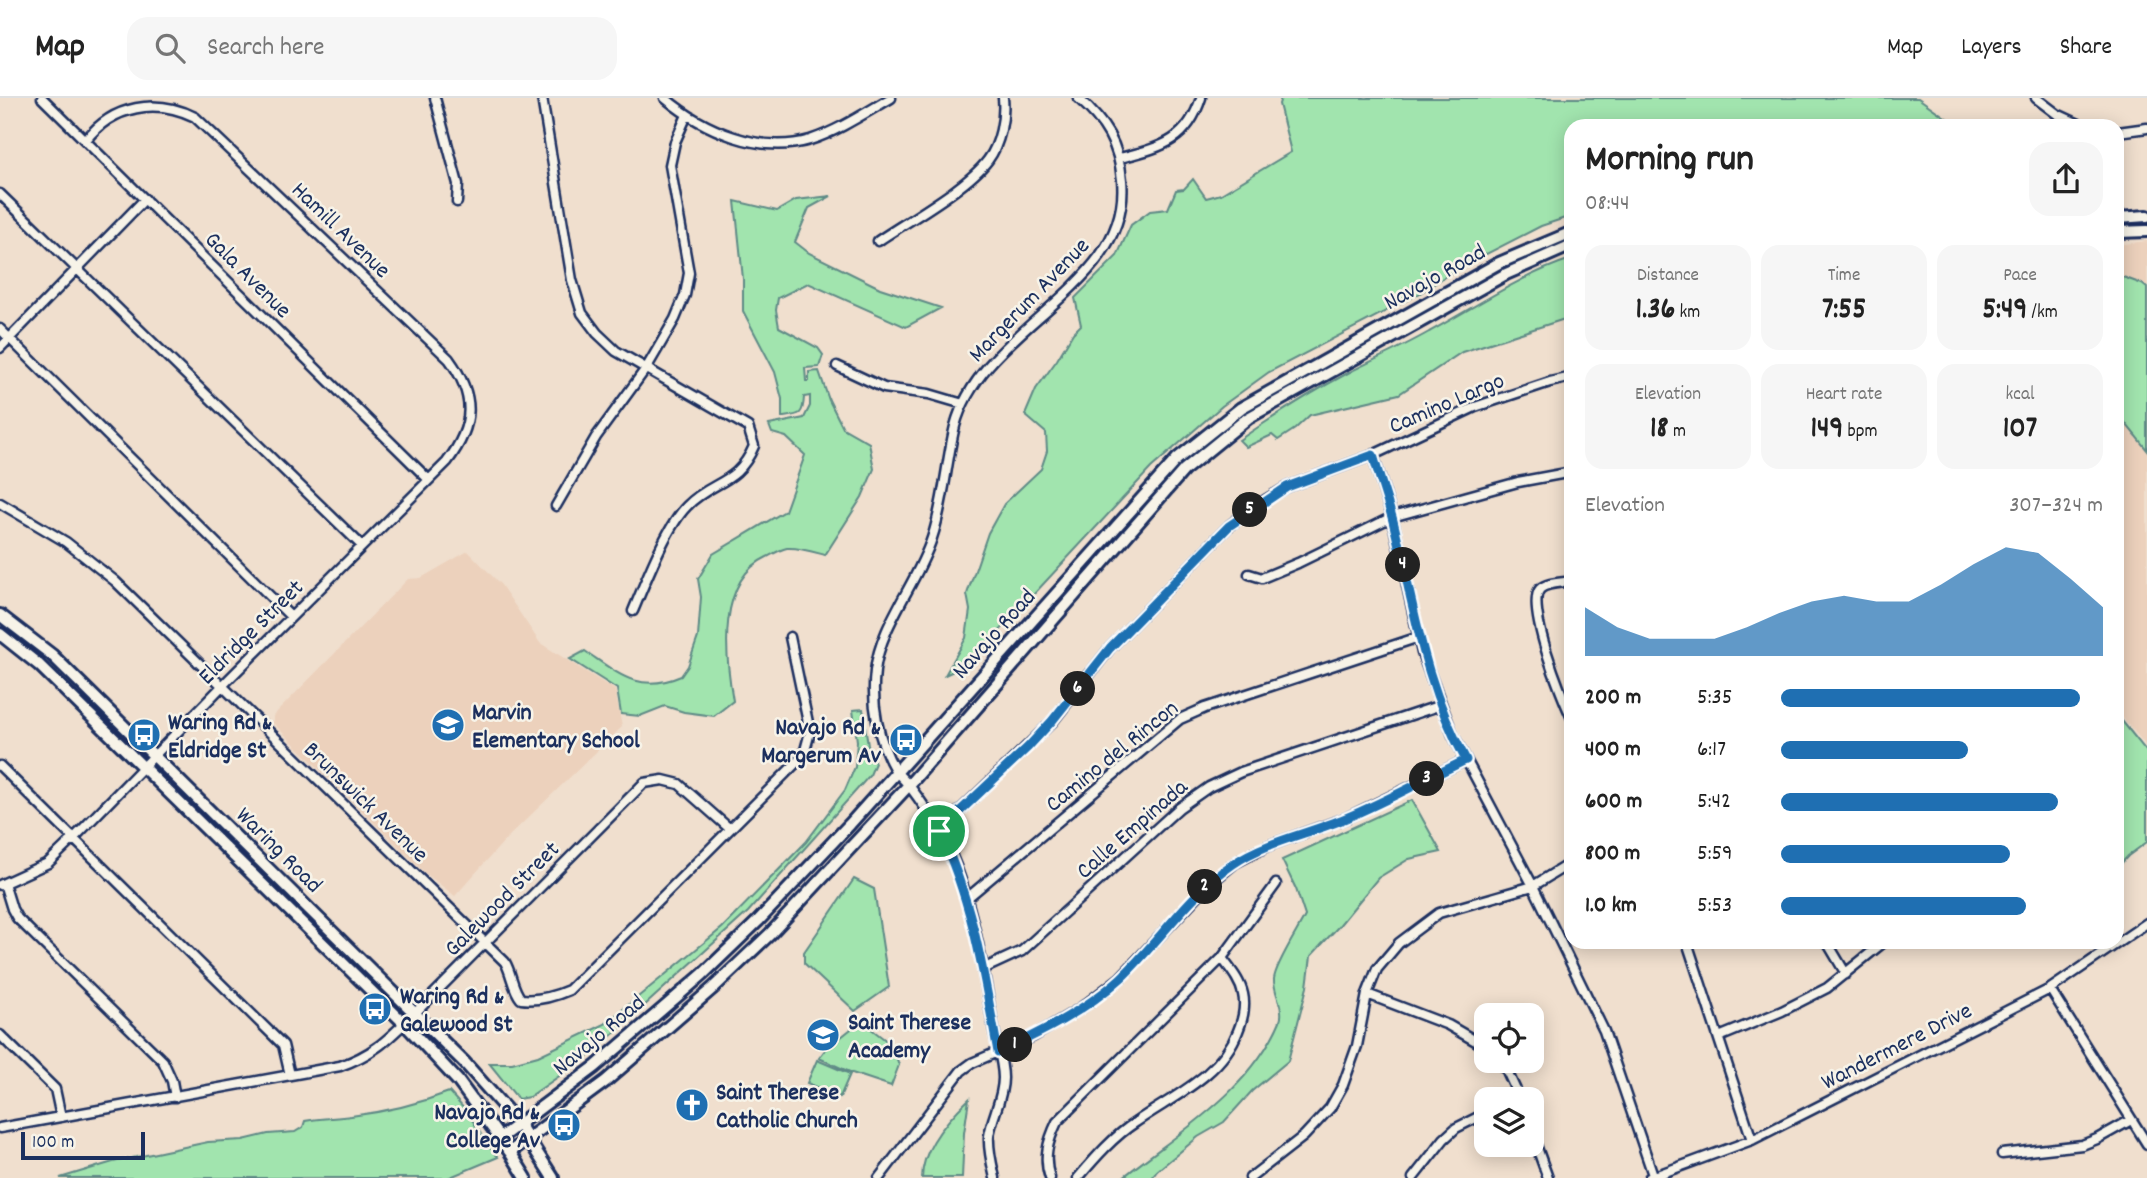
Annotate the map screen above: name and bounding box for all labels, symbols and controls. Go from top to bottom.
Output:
search box [127,17,617,80]
text: Map [35,25,85,72]
icon: search [151,29,189,67]
text: Search here [207,30,325,67]
text: Map [1887,31,1923,65]
text: Layers [1961,31,2022,65]
text: Share [2060,31,2112,65]
text: Morning run [1585,134,1754,189]
button: share [2029,142,2103,216]
street label: Hamill Avenue [282,175,397,288]
text: 08:44 [1585,188,1630,221]
street label: Gala Avenue [195,225,298,328]
street label: Margerum Avenue [962,231,1099,371]
street label: Navajo Road [1378,237,1493,321]
text: Distance [1637,263,1699,290]
text: Time [1828,263,1860,290]
text: Pace [2003,263,2037,290]
text: 1.36 [1636,290,1675,333]
text: 7:55 [1822,290,1866,333]
text: 5:49 [1982,290,2027,333]
text: km [1675,300,1700,327]
text: /km [2027,300,2058,327]
street label: Camino Largo [1384,365,1510,444]
text: Elevation [1635,382,1701,409]
text: Heart rate [1806,382,1882,409]
text: kcal [2006,382,2034,409]
text: 18 [1650,409,1669,452]
text: 149 [1810,409,1843,452]
text: 107 [2003,409,2037,452]
text: m [1669,419,1686,446]
text: bpm [1843,419,1878,446]
text: Elevation [1585,490,1665,523]
text: 307–324 m [2009,490,2103,523]
pin: 5 [1232,492,1268,528]
text: 5 [1245,496,1254,523]
pin: 4 [1386,547,1420,582]
text: 4 [1399,551,1406,578]
street label: Eldridge Street [192,572,313,694]
street label: Navajo Road [945,582,1045,688]
pin: 6 [1060,672,1096,706]
text: 6 [1073,675,1082,702]
text: 200 m [1585,682,1641,715]
text: 5:35 [1697,682,1732,715]
street label: Camino del Rincon [1039,693,1187,822]
place label: Marvin Elementary School [472,697,640,759]
school or university icon: Marvin Elementary School [429,706,467,744]
place label: Waring Rd & Eldridge St [168,707,272,769]
place label: Navajo Rd & Margerum Av [761,712,882,774]
bus stop icon: Waring Rd & Eldridge St [125,716,163,754]
bus stop icon: Navajo Rd & Margerum Av [887,721,925,759]
text: 400 m [1585,734,1641,767]
text: 6:17 [1697,734,1726,767]
street label: Brunswick Avenue [295,735,435,872]
pin: 3 [1410,762,1444,796]
text: 3 [1422,765,1431,792]
street label: Calle Empinada [1070,772,1197,888]
text: 600 m [1585,786,1642,819]
text: 5:42 [1697,786,1731,819]
street label: Waring Road [227,800,329,902]
pin [909,801,969,861]
icon: arrive [920,812,958,850]
street label: Galewood Street [438,834,569,966]
text: 800 m [1585,838,1640,871]
text: 5:59 [1697,838,1733,871]
pin: 2 [1188,870,1222,904]
text: 2 [1200,873,1209,900]
text: 1.0 km [1585,890,1637,923]
text: 5:53 [1697,890,1732,923]
place label: Waring Rd & Galewood St [400,981,513,1043]
street label: Navajo Road [546,987,654,1085]
bus stop icon: Waring Rd & Galewood St [356,990,394,1028]
street label: Wandermere Drive [1816,995,1979,1100]
map controls [1474,1003,1544,1157]
button: locate [1474,1003,1544,1073]
place label: Saint Therese Academy [848,1007,971,1069]
school or university icon: Saint Therese Academy [804,1016,842,1054]
pin: 1 [998,1028,1032,1062]
text: 1 [1012,1031,1017,1058]
place label: Saint Therese Catholic Church [716,1077,858,1139]
church icon: Saint Therese Catholic Church [673,1086,711,1124]
button: layers [1474,1087,1544,1157]
place label: Navajo Rd & College Av [434,1097,541,1159]
bus stop icon: Navajo Rd & College Av [545,1106,583,1144]
scale bar [21,1129,145,1161]
text: 100 m [32,1130,74,1157]

